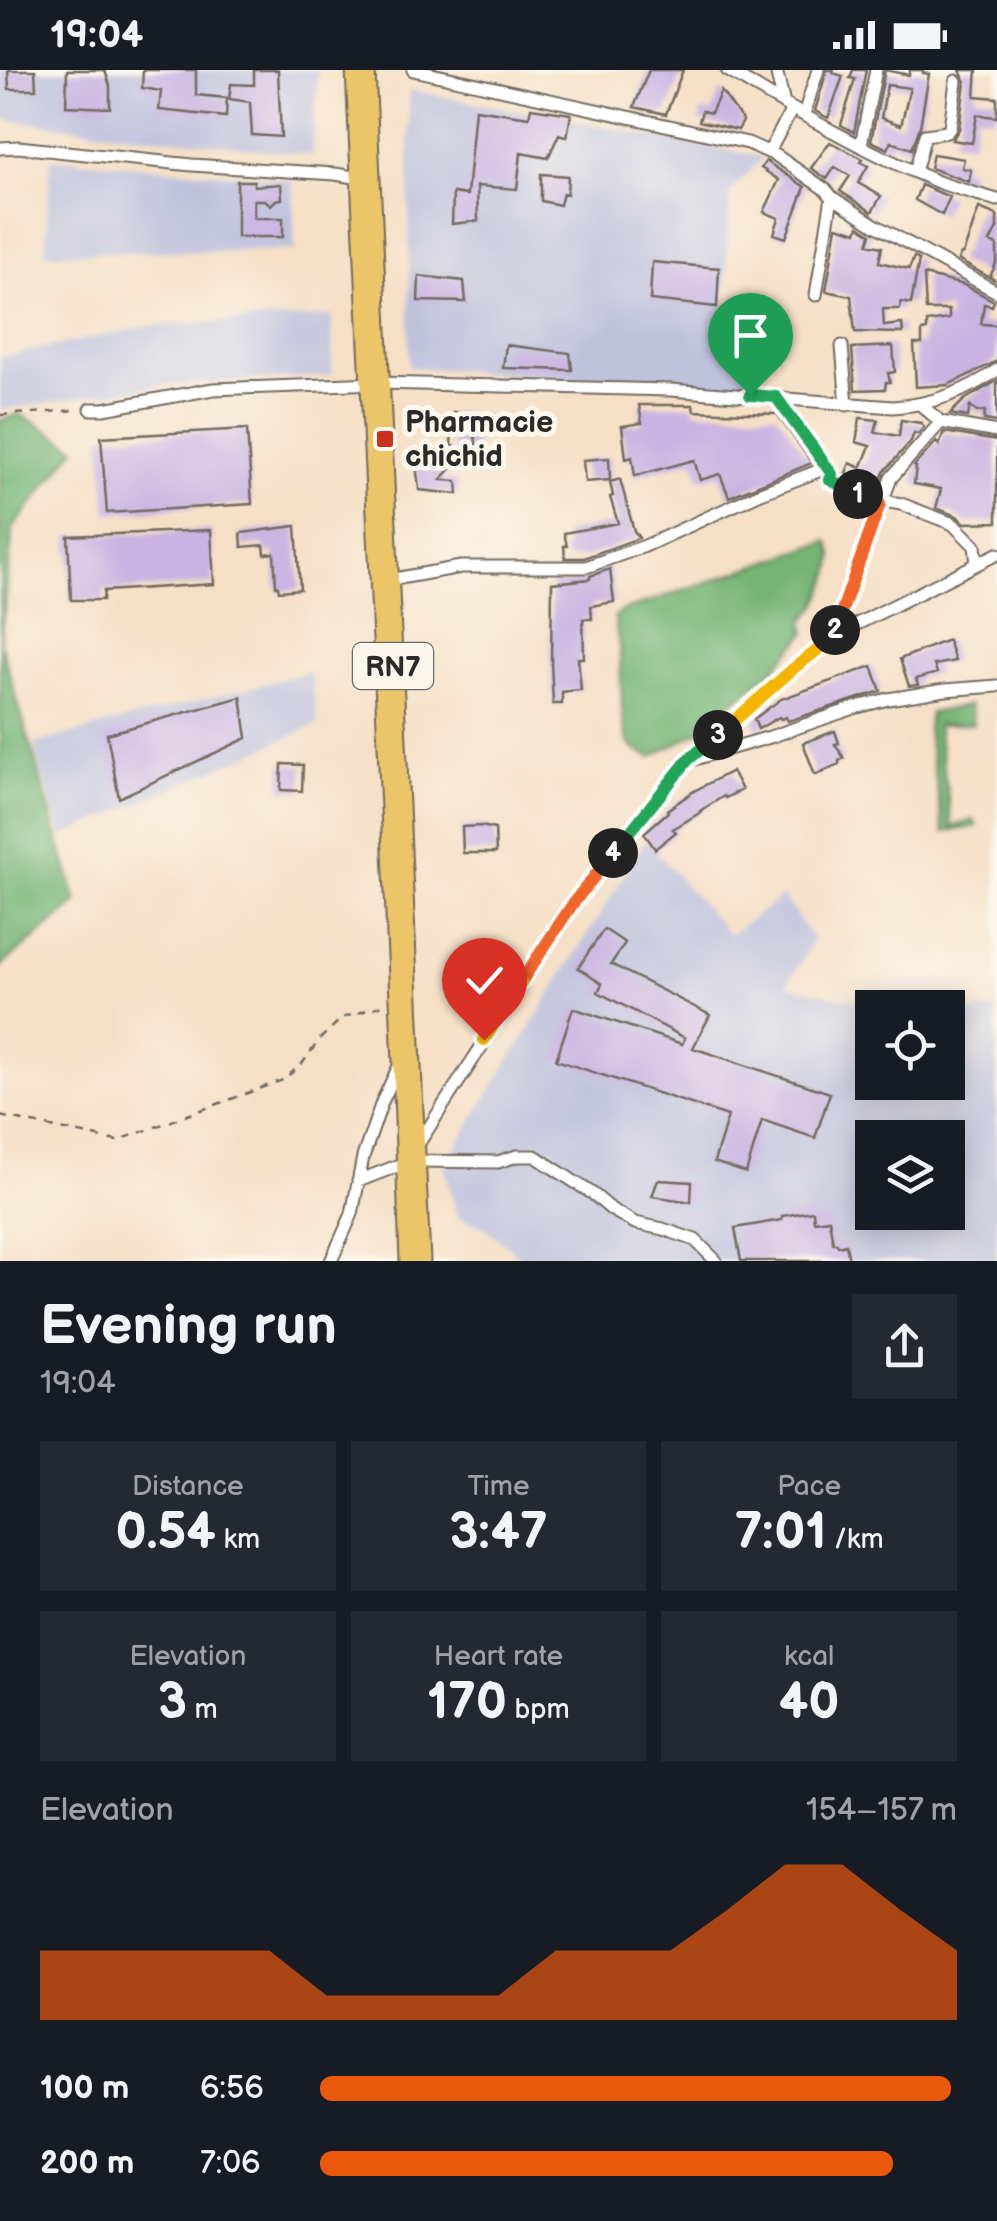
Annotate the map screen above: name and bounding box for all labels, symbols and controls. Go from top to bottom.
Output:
text: 19:04 [50,13,143,58]
pin [708,293,793,396]
icon: arrive [723,308,778,363]
place label: Pharmacie chichid [405,405,553,475]
marker: Pharmacie chichid [374,428,396,450]
pin: 1 [833,469,883,519]
text: 1 [852,477,864,510]
pin: 2 [810,605,860,655]
text: 2 [827,613,843,646]
road number: RN7 [353,643,433,689]
pin: 3 [693,710,743,760]
text: 3 [710,718,726,751]
pin: 4 [588,828,638,878]
text: 4 [605,836,621,869]
pin [442,938,527,1041]
icon: check [457,953,512,1008]
map controls [855,990,965,1230]
button: locate [855,990,965,1100]
button: layers [855,1120,965,1230]
text: Evening run [40,1293,337,1360]
button: share [852,1294,957,1399]
text: 19:04 [40,1364,116,1403]
text: Distance [132,1470,244,1503]
text: Time [467,1470,530,1503]
text: Pace [777,1470,841,1503]
text: 0.54 [115,1503,216,1563]
text: 3:47 [449,1503,548,1563]
text: 7:01 [735,1503,827,1563]
text: km [216,1523,260,1556]
text: /km [827,1523,884,1556]
text: Elevation [129,1640,246,1673]
text: Heart rate [434,1640,563,1673]
text: kcal [784,1640,834,1673]
text: 3 [158,1673,187,1733]
text: 170 [427,1673,507,1733]
text: 40 [779,1673,839,1733]
text: m [187,1693,218,1726]
text: bpm [507,1693,570,1726]
text: Elevation [40,1791,173,1830]
text: 154–157 m [806,1791,957,1830]
text: 100 m [40,2069,129,2108]
text: 6:56 [200,2069,264,2108]
text: 200 m [40,2144,134,2183]
text: 7:06 [200,2144,261,2183]

